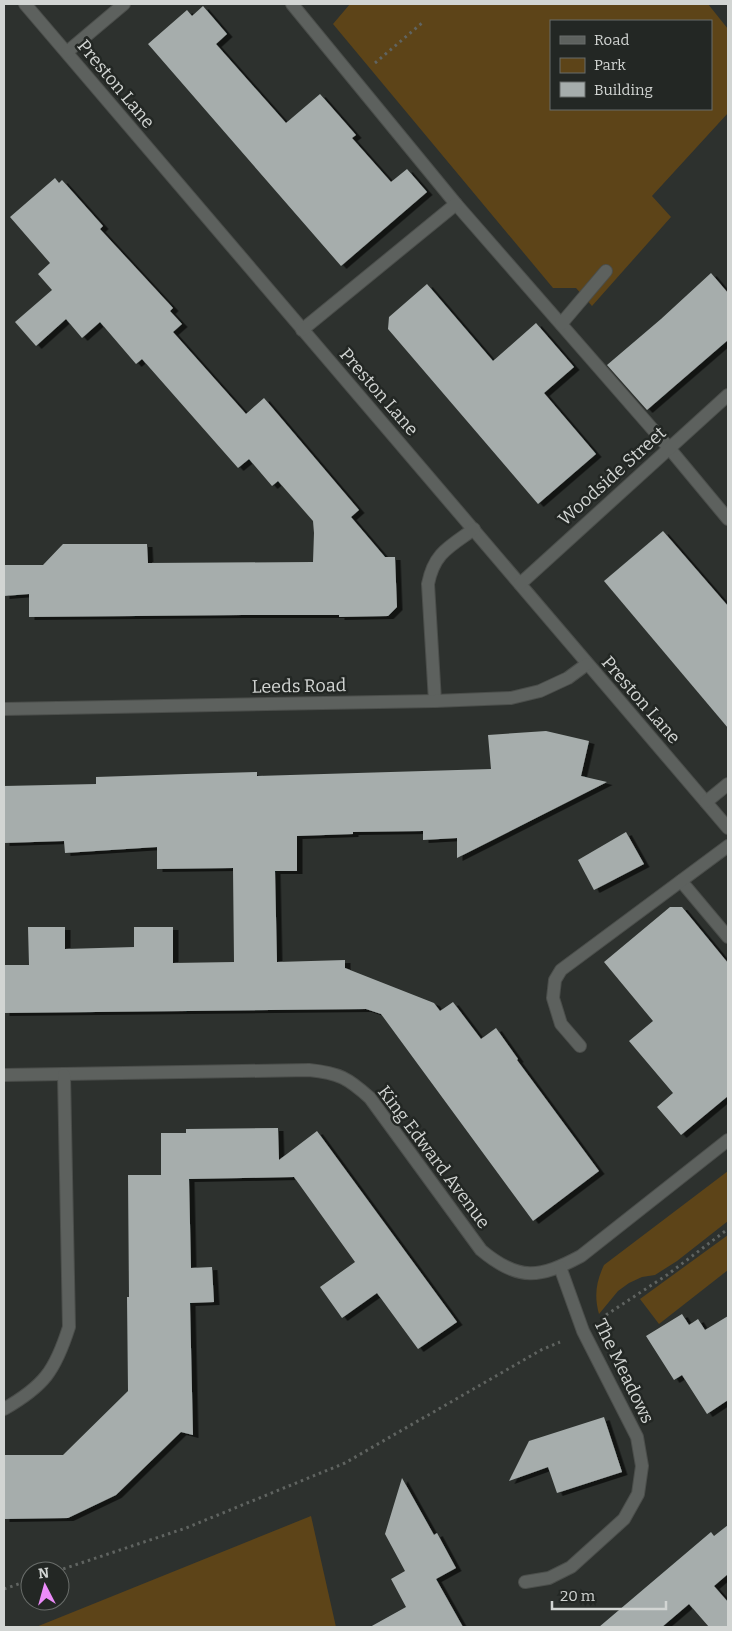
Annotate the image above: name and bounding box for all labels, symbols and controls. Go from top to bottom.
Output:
legend [550,20,712,110]
text: Road [594,31,629,49]
street label: Preston Lane [73,35,159,133]
text: Park [594,56,626,74]
text: Building [594,81,653,99]
street label: Preston Lane [335,344,423,440]
street label: Woodside Street [554,422,671,530]
street label: Preston Lane [597,652,685,748]
street label: Leeds Road [252,674,347,698]
street label: King Edward Avenue [373,1081,495,1233]
street label: The Meadows [589,1315,659,1427]
north arrow [20,1561,70,1611]
text: N [37,1565,50,1583]
scale bar [552,1578,666,1610]
text: 20 m [560,1587,596,1605]

